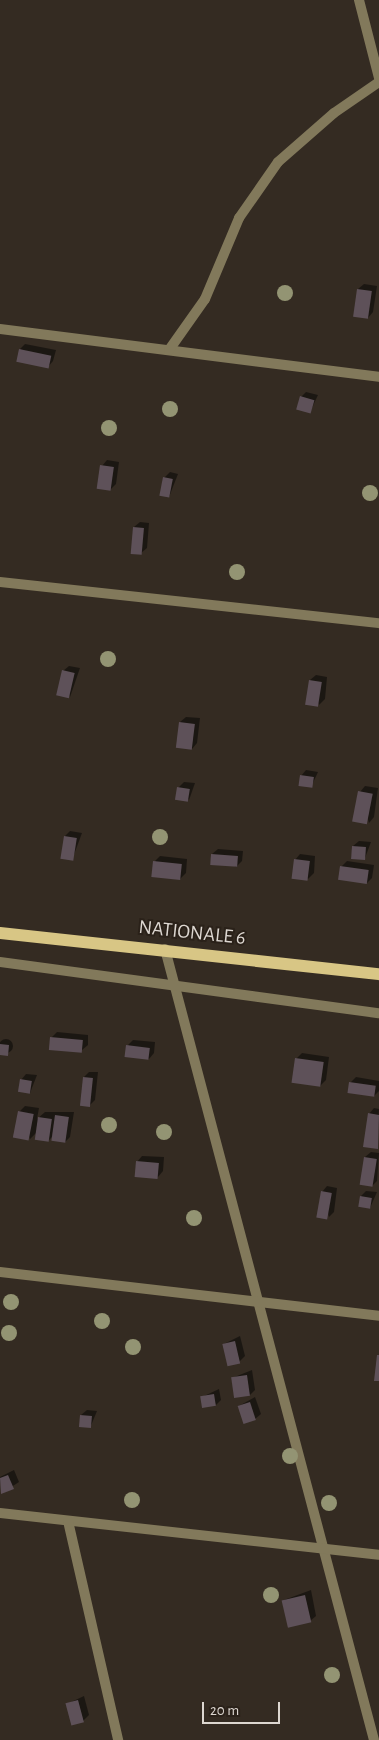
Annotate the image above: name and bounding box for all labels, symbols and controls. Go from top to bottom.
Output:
street label: NATIONALE 6 [137,915,247,951]
scale bar [204,1692,282,1724]
text: 20 m [210,1703,239,1718]

